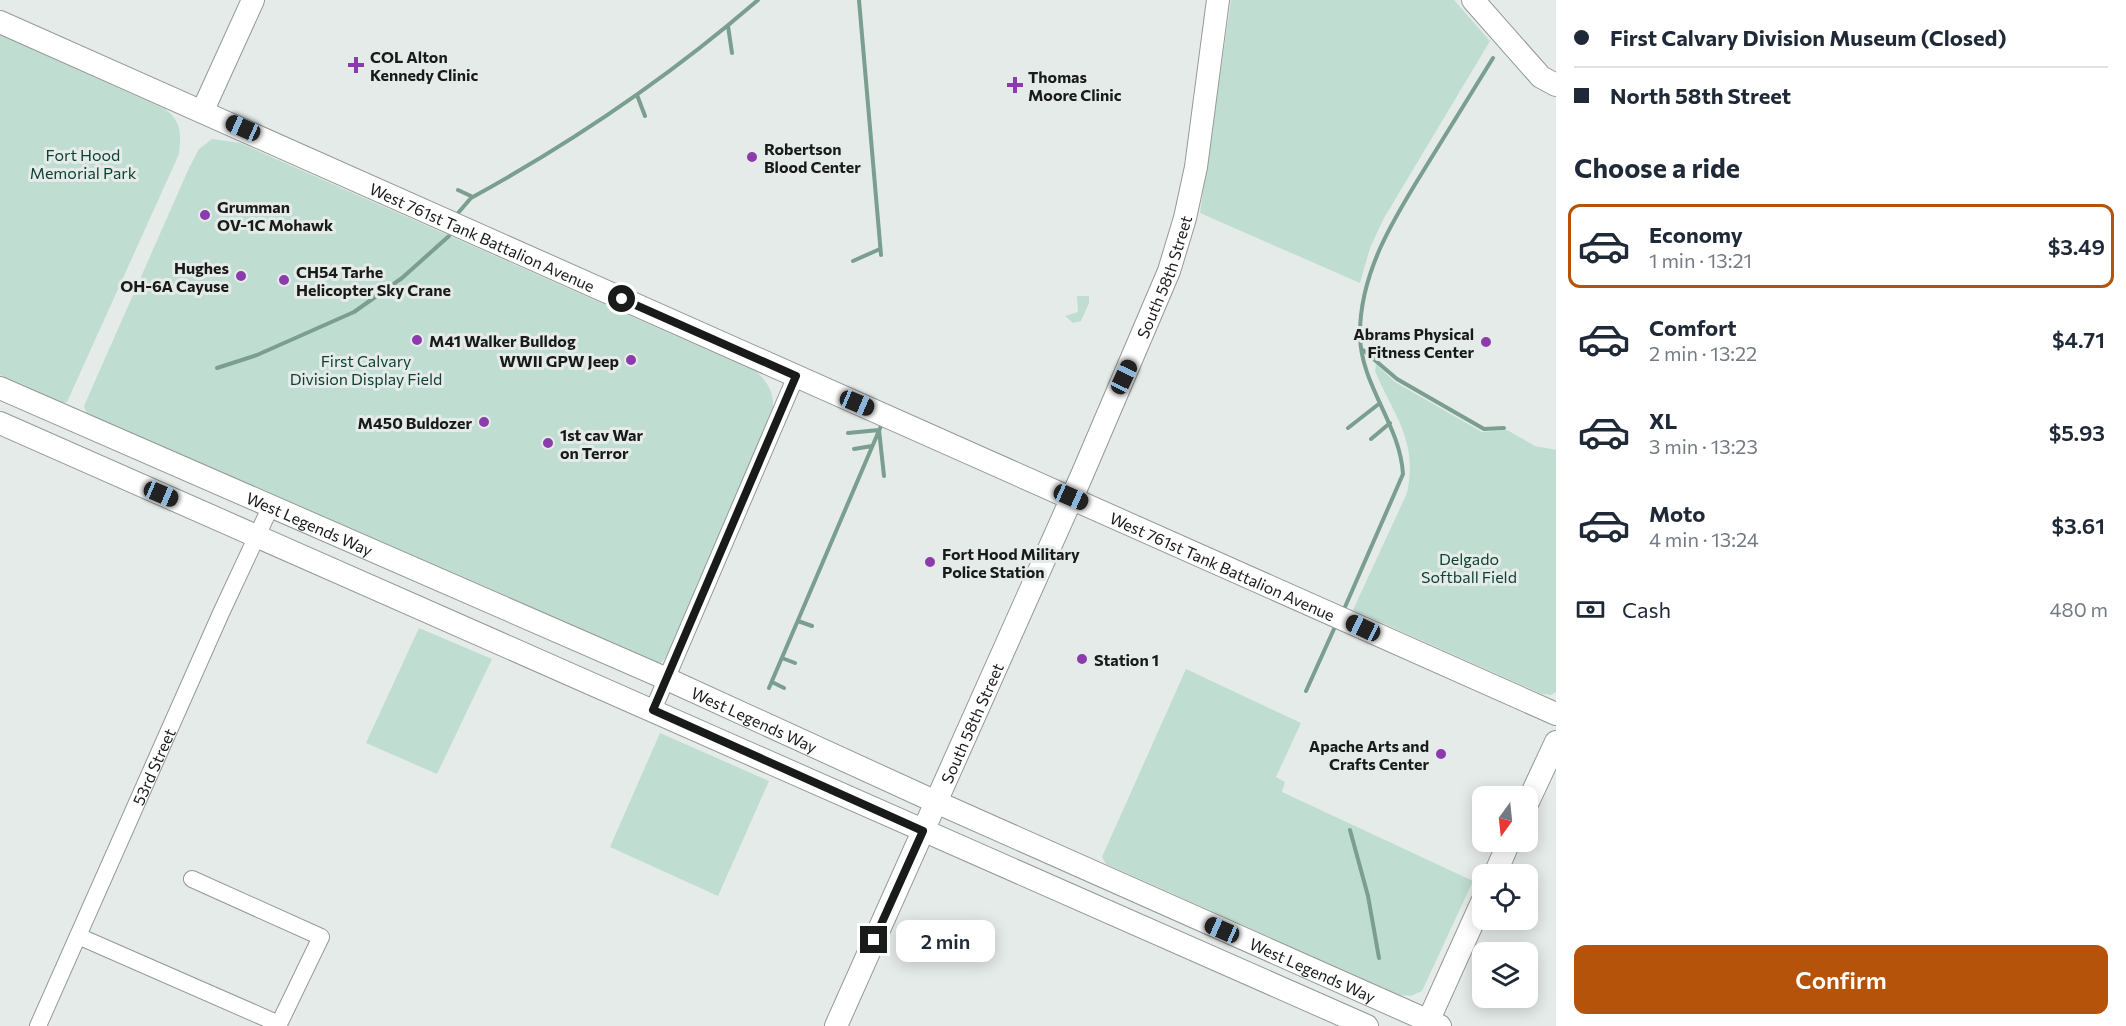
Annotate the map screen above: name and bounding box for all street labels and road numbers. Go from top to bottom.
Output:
street label: West 761st Tank Battalion Avenue [367,178,598,295]
street label: South 58th Street [1132,213,1195,341]
street label: West Legends Way [244,487,376,559]
street label: West 761st Tank Battalion Avenue [1107,507,1338,624]
street label: South 58th Street [936,659,1007,786]
street label: West Legends Way [689,682,820,756]
street label: 53rd Street [128,725,179,808]
street label: West Legends Way [1247,933,1379,1006]

